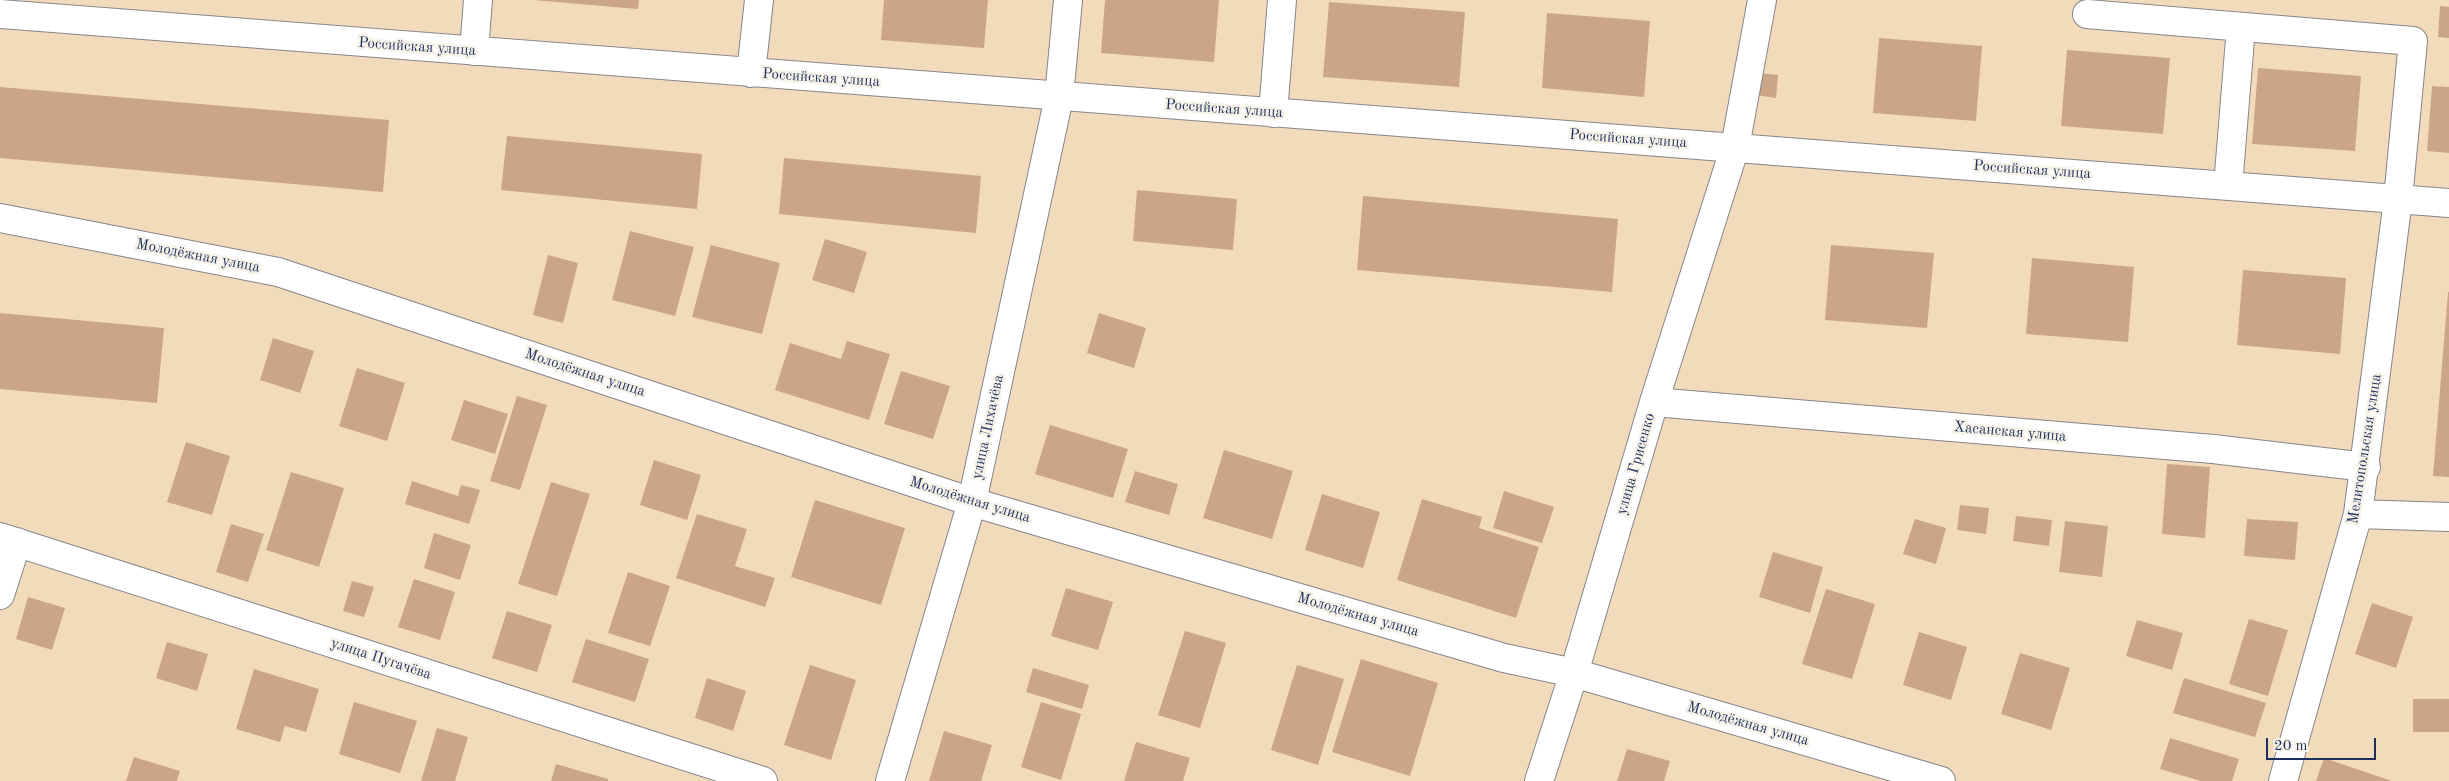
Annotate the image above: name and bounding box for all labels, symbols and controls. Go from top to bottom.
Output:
street label: Российская улица [358,34,476,60]
street label: Российская улица [762,65,880,91]
street label: Российская улица [1165,96,1283,122]
street label: Российская улица [1569,126,1687,152]
street label: Российская улица [1973,157,2091,183]
street label: Молодёжная улица [135,235,261,277]
street label: Молодёжная улица [522,345,648,401]
street label: улица Лихачёва [968,373,1008,481]
street label: Мелитопольская улица [2344,373,2386,525]
street label: улица Грисенко [1613,411,1659,517]
street label: Хасанская улица [1953,418,2067,446]
street label: Молодёжная улица [907,473,1033,527]
street label: Молодёжная улица [1295,589,1421,641]
street label: улица Пугачёва [328,634,434,684]
street label: Молодёжная улица [1685,698,1811,750]
scale bar [2269,728,2379,760]
text: 20 m [2274,739,2308,754]

